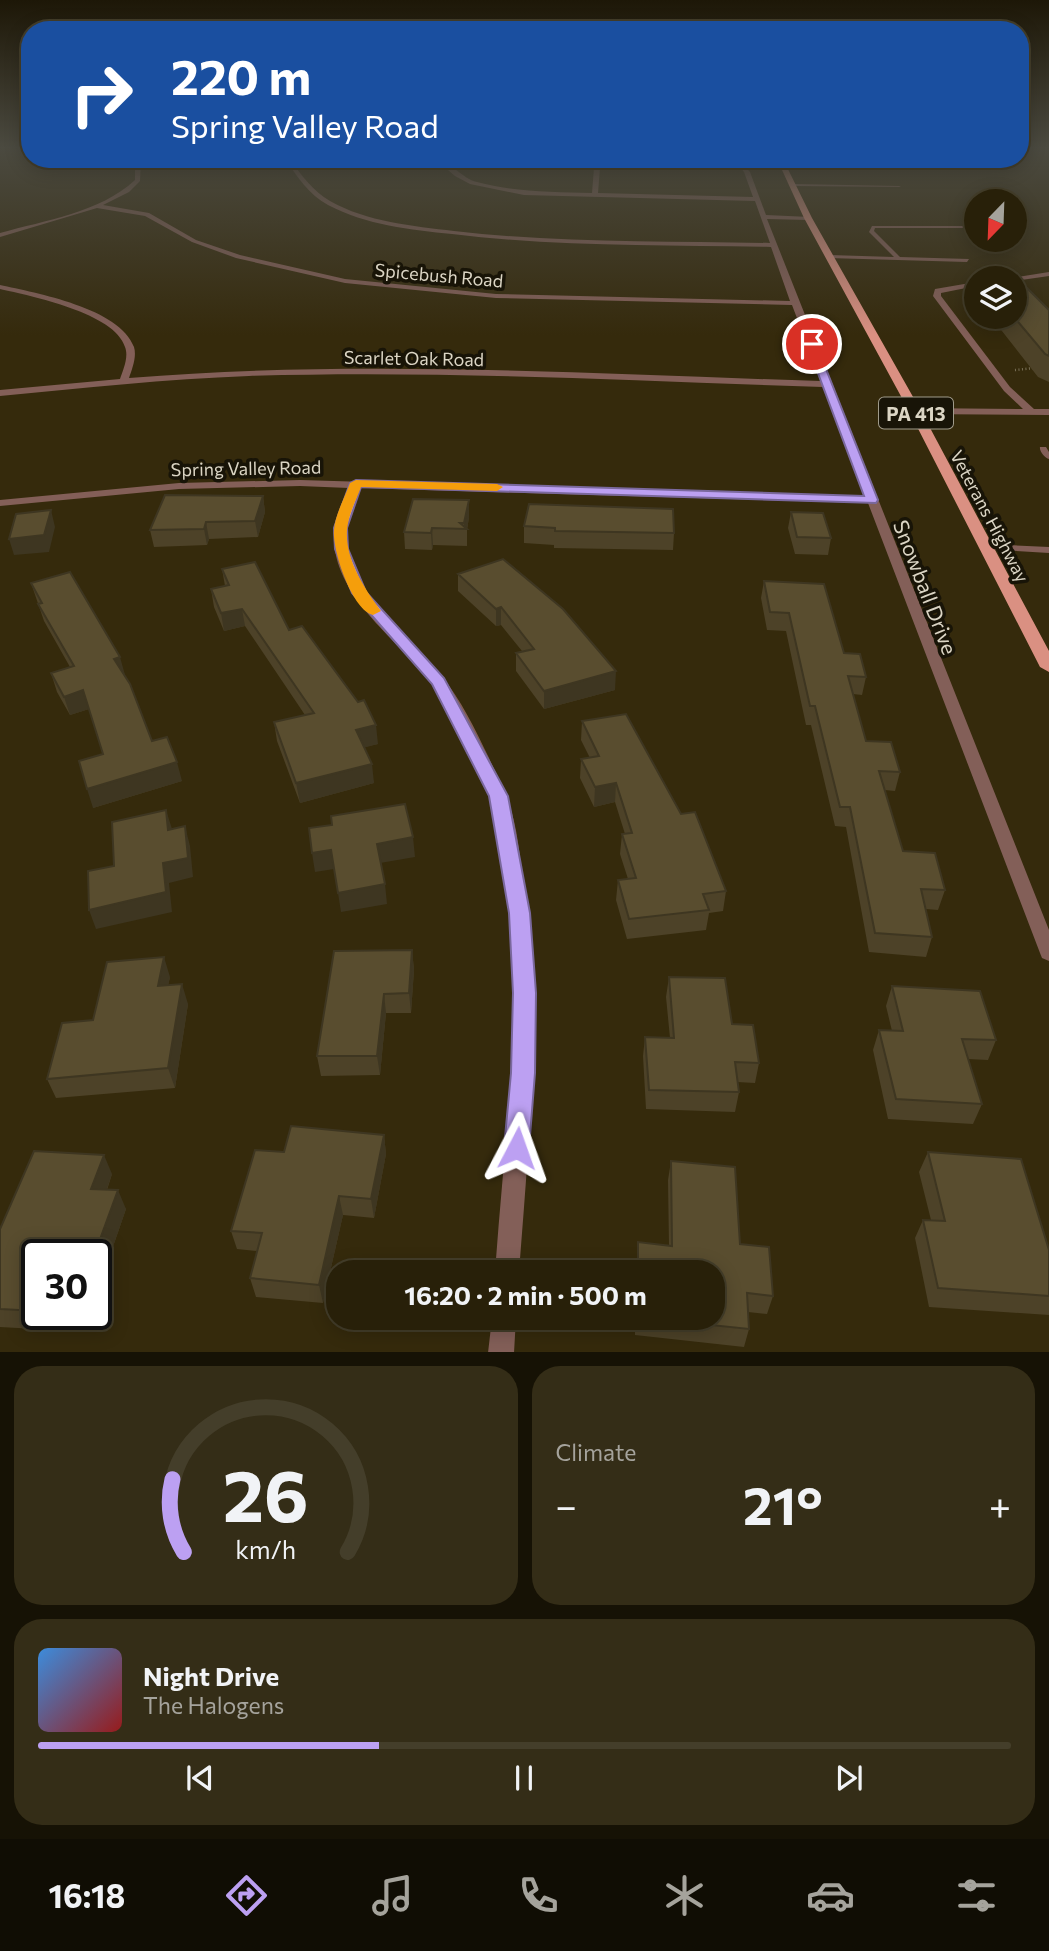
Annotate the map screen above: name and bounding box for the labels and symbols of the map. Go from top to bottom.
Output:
north arrow [964,189,1027,252]
street label: Spicebush Road [374,258,504,292]
pin [782,314,842,374]
street label: Scarlet Oak Road [344,346,484,370]
road number: PA 413 [879,398,953,428]
street label: Veterans Highway [946,446,1034,586]
street label: Spring Valley Road [171,456,321,480]
street label: Snowball Drive [889,516,963,658]
position arrow [480,1111,554,1185]
speed limit sign: 30 [21,1239,112,1330]

